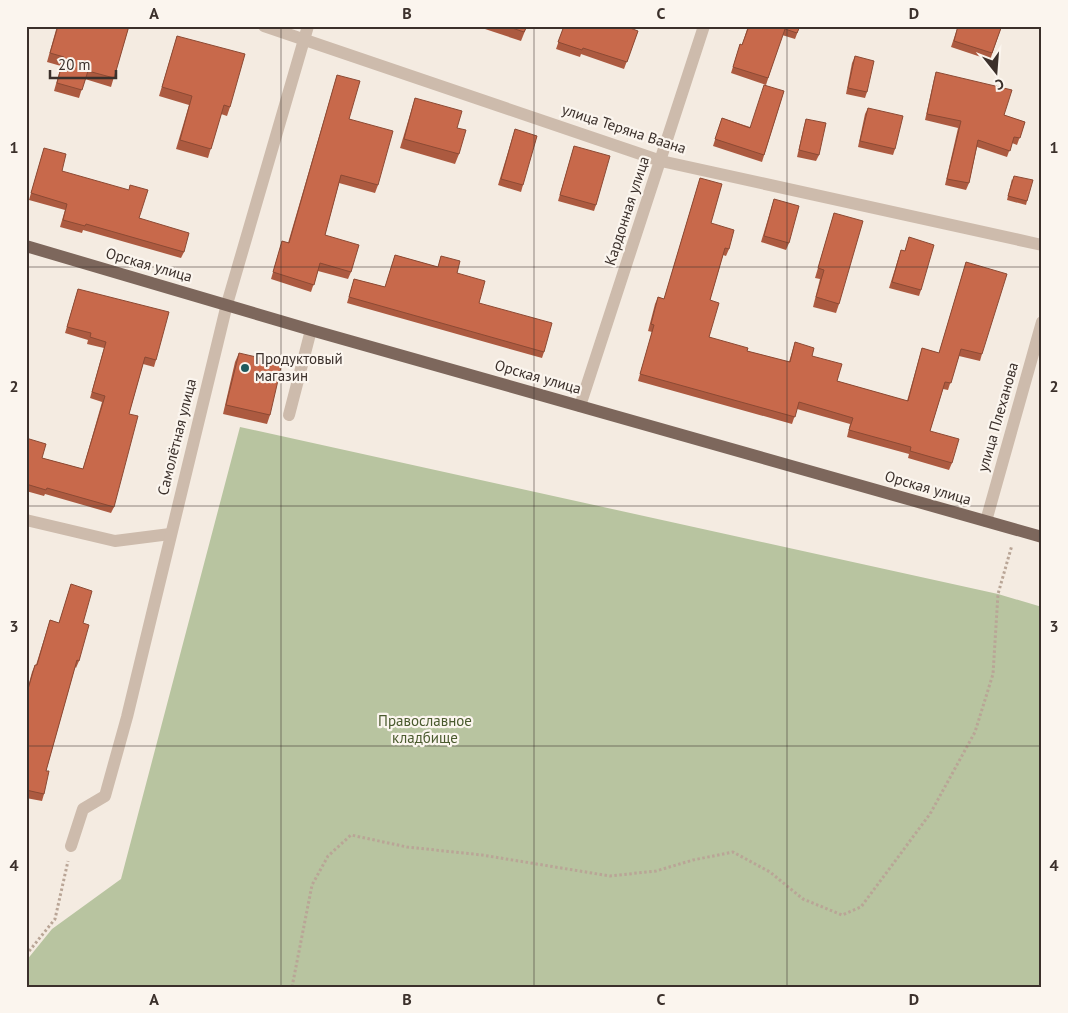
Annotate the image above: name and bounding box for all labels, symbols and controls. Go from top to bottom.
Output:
text: A [149,3,159,23]
text: B [402,3,412,23]
text: C [657,3,666,23]
text: D [909,3,919,23]
scale bar [50,48,116,80]
north arrow [970,48,1020,98]
text: 20 m [58,55,91,74]
text: С [993,75,1006,94]
street label: улица Теряна Ваана [560,99,689,158]
text: 1 [9,137,19,157]
text: 1 [1049,137,1059,157]
street label: Кардонная улица [600,154,653,268]
street label: Орская улица [104,243,195,286]
place label: Продуктовый магазин [255,349,343,385]
street label: Орская улица [493,355,584,398]
street label: улица Плеханова [973,360,1022,474]
marker: Продуктовый магазин [239,362,251,374]
text: 2 [9,376,19,396]
text: 2 [1049,376,1059,396]
street label: Самолётная улица [153,377,200,497]
street label: Орская улица [883,466,974,509]
text: 3 [9,616,19,636]
text: 3 [1049,616,1059,636]
park label: Православное кладбище [378,711,472,747]
text: 4 [9,855,19,875]
text: 4 [1049,855,1059,875]
text: A [149,989,159,1009]
text: B [402,989,412,1009]
text: C [657,989,666,1009]
text: D [909,989,919,1009]

